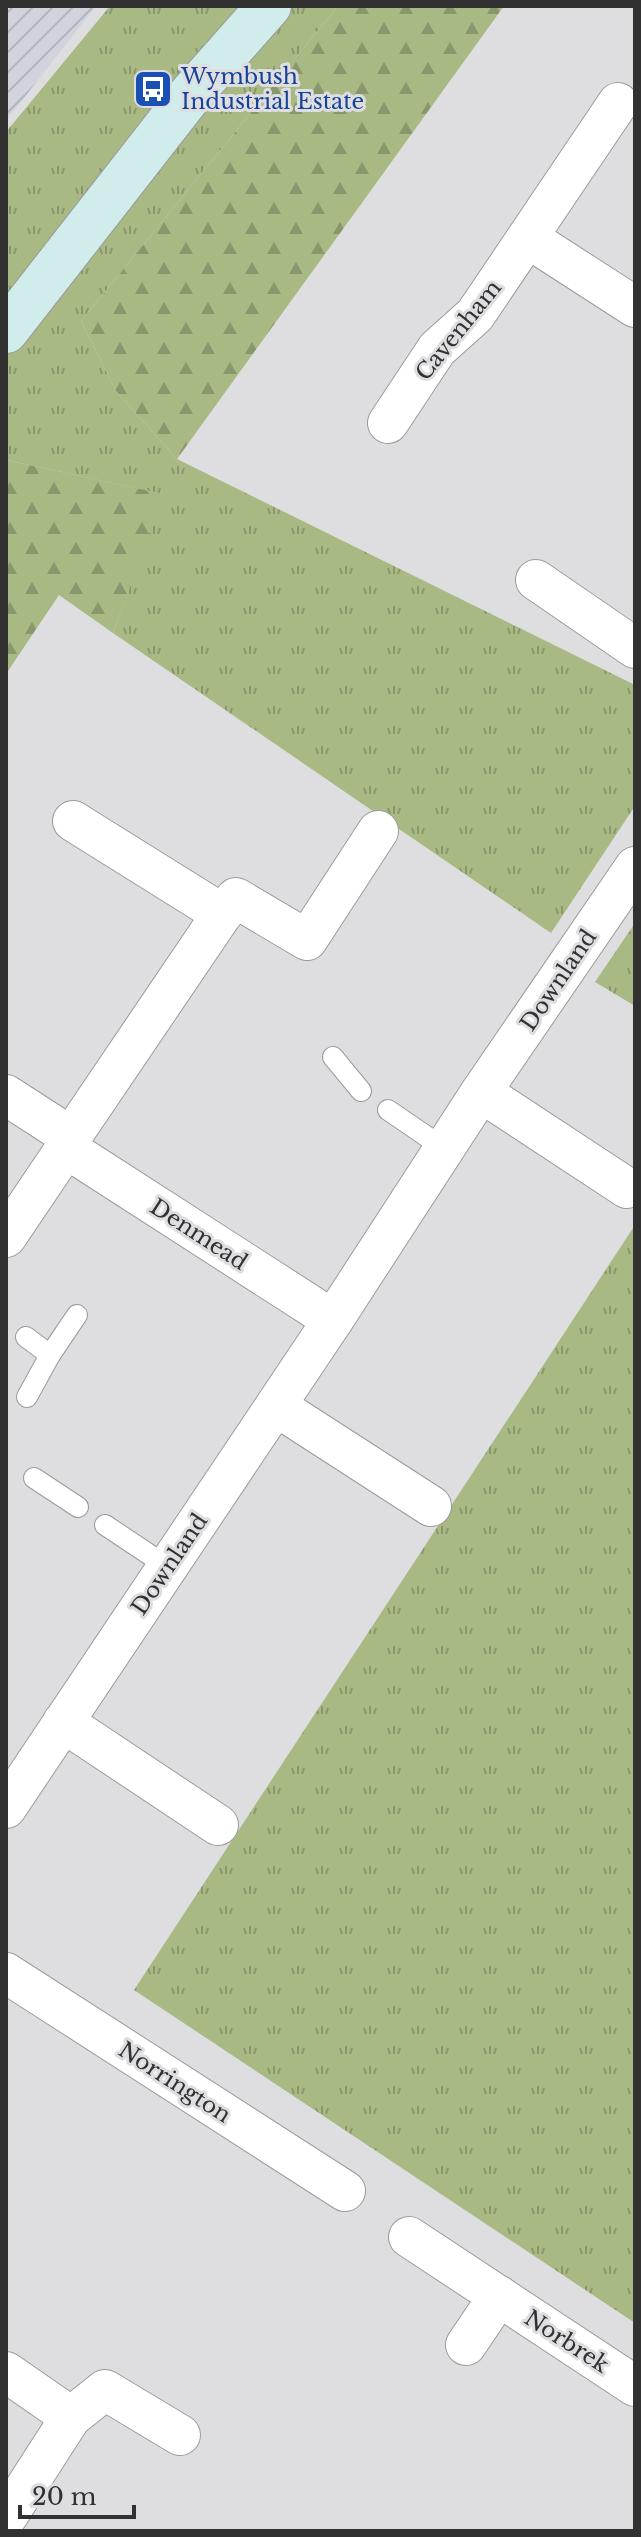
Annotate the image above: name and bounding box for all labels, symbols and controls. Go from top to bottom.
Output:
place label: Wymbush Industrial Estate [180,63,364,115]
bus stop icon: Wymbush Industrial Estate [132,68,174,110]
street label: Cavenham [410,274,507,386]
street label: Downland [515,924,602,1036]
street label: Denmead [145,1193,253,1276]
street label: Downland [126,1508,213,1620]
street label: Norrington [114,2036,236,2129]
street label: Norbrek [520,2304,614,2379]
scale bar [20,2469,134,2519]
text: 20 m [32,2482,97,2511]

